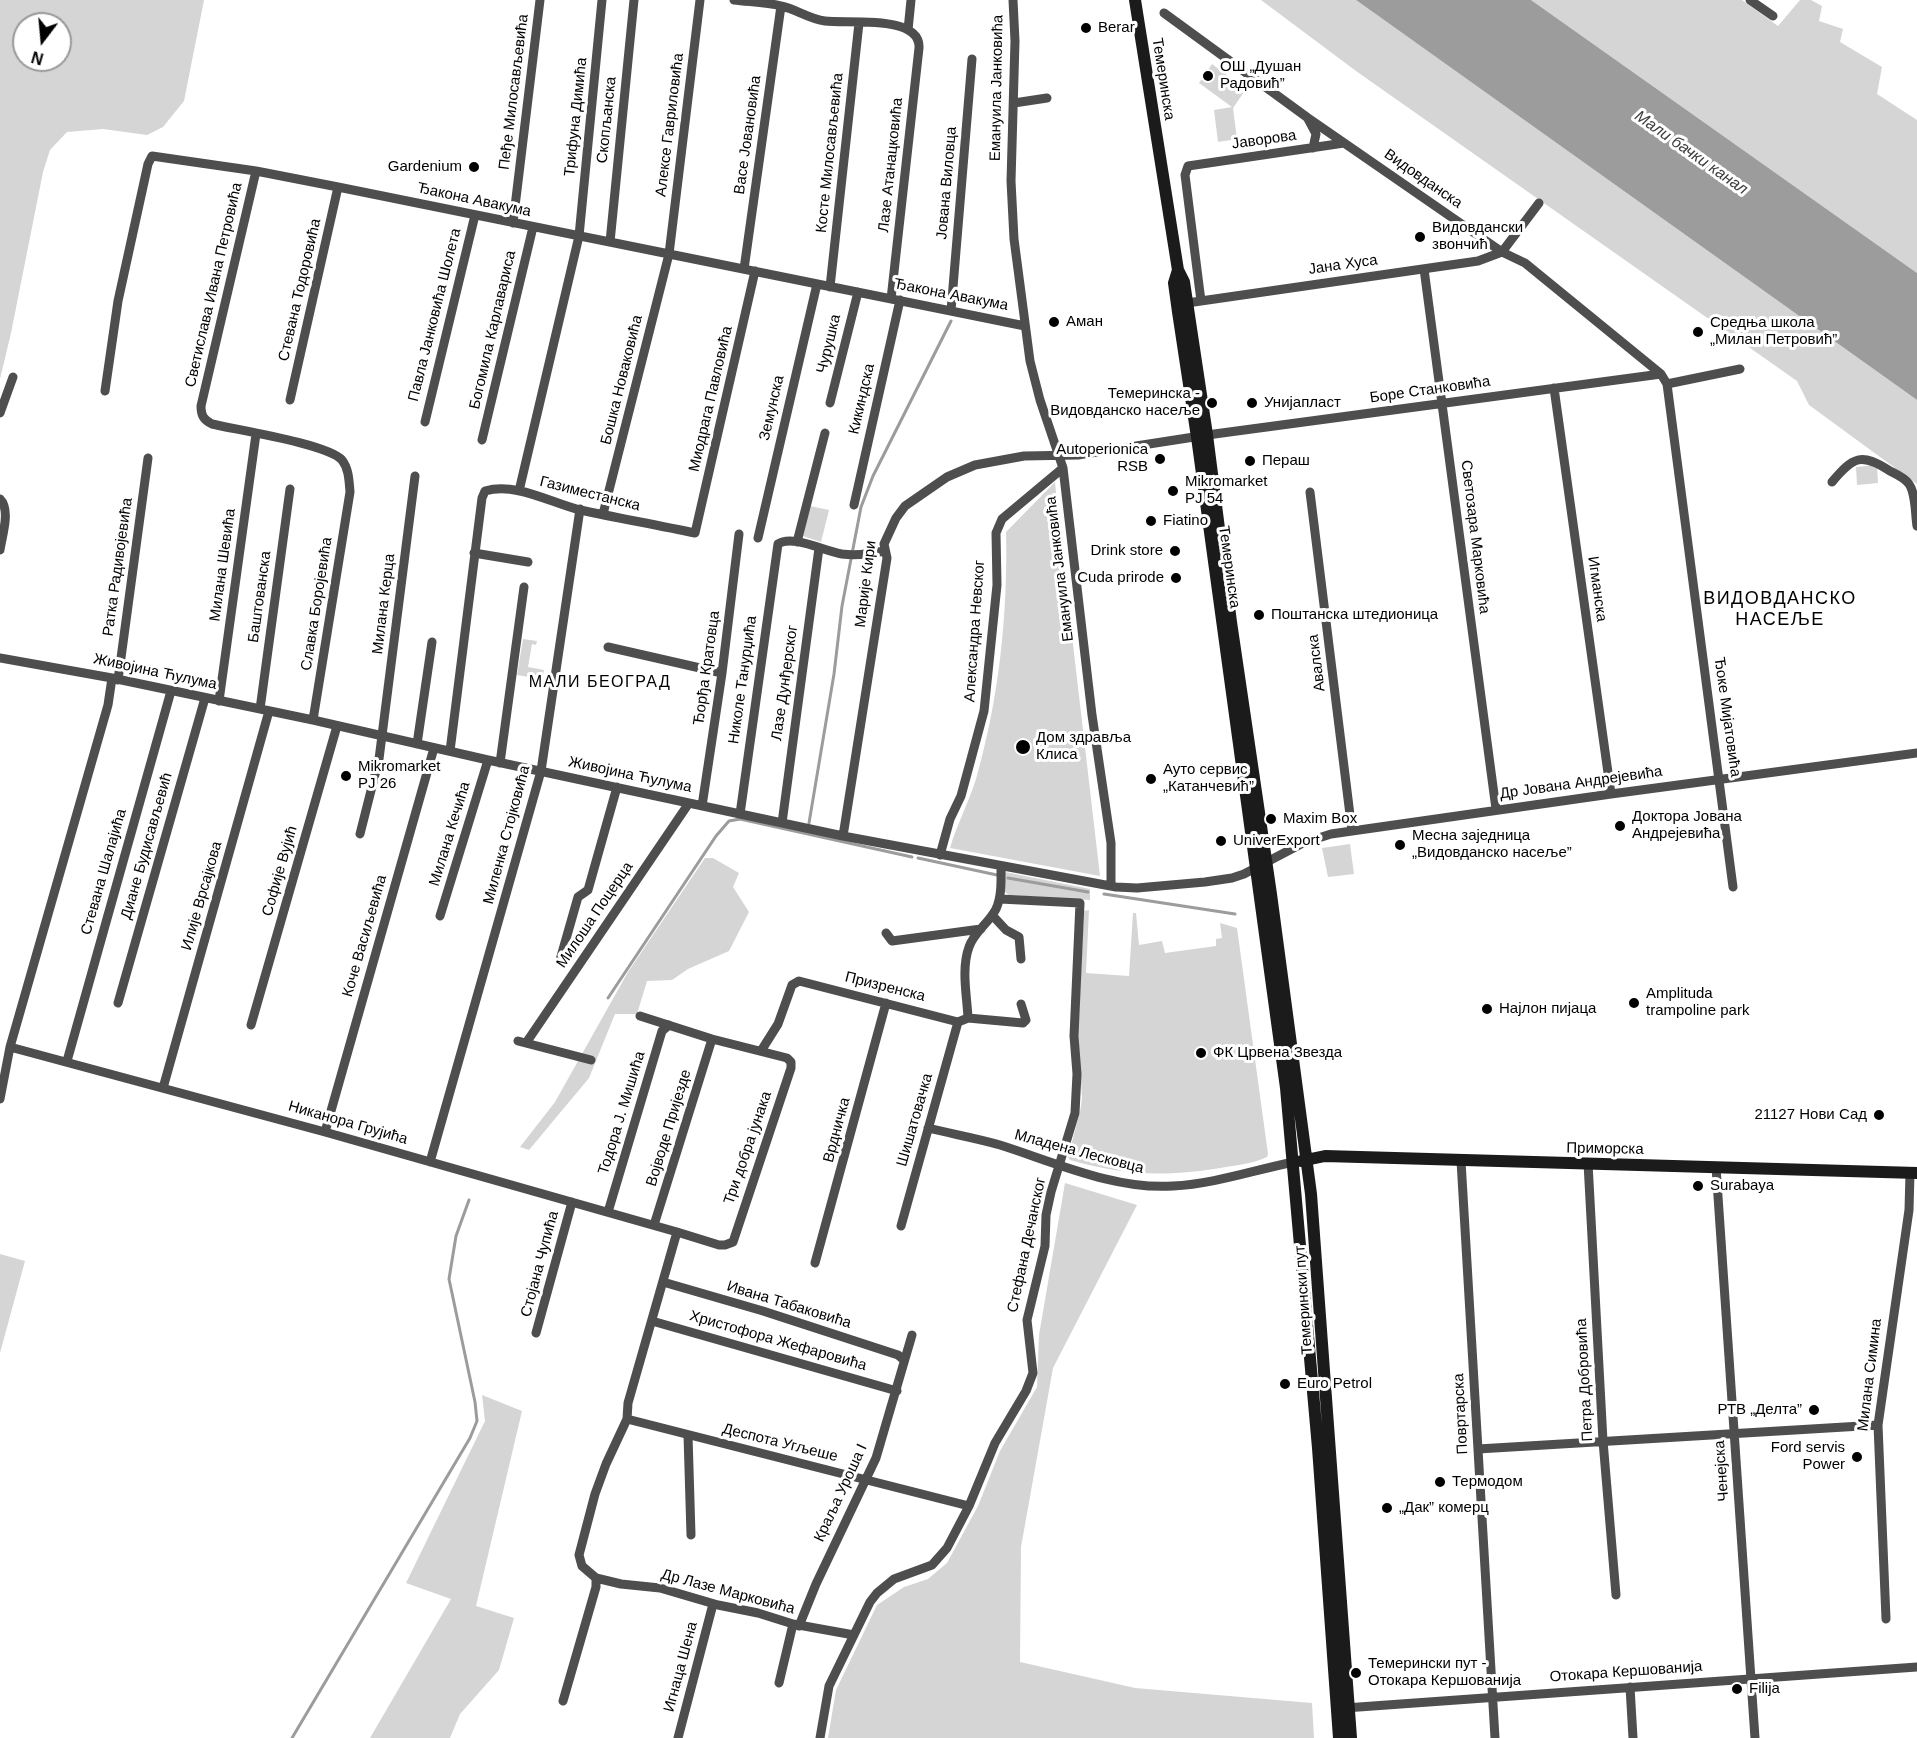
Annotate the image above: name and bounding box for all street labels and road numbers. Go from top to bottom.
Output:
street label: Пеђе Милосављевића [496,13,532,171]
street label: Емануила Јанковића [987,15,1007,161]
street label: Темеринска [1148,37,1178,121]
street label: Алексе Гавриловића [652,52,688,198]
street label: Трифуна Димића [561,57,591,177]
street label: Косте Милосављевића [813,72,847,234]
street label: Васе Јовановића [731,74,765,196]
street label: Скопљанска [594,76,620,164]
street label: Лазе Атанацковића [875,97,907,233]
street label: Јована Виловца [933,126,961,240]
street label: Јаворова [1231,127,1297,153]
street label: Видовданска [1380,145,1466,213]
street label: Ђакона Авакума [415,179,533,221]
street label: Светислава Ивана Петровића [182,181,246,389]
street label: Стевана Тодоровића [275,217,325,363]
street label: Павла Јанковића Шолета [405,227,465,403]
street label: Богомила Карлавариса [466,249,520,411]
street label: Јана Хуса [1307,251,1379,279]
street label: Ђакона Авакума [892,275,1010,315]
street label: Бошка Новаковића [597,313,647,447]
street label: Чурушка [813,313,845,375]
street label: Миодрага Павловића [685,324,737,474]
street label: Кикиндска [845,362,879,436]
street label: Боре Станковића [1369,373,1491,407]
street label: Земунска [756,374,788,442]
street label: Светозара Марковића [1457,459,1493,615]
street label: Газиместанска [538,473,642,515]
street label: Емануила Јанковића [1042,495,1078,643]
street label: Ратка Радивојевића [99,497,137,637]
street label: Милана Шевића [206,507,240,623]
street label: Темеринска [1214,525,1244,609]
street label: Славка Боројевића [298,536,336,672]
street label: Марије Кири [852,540,880,628]
street label: Баштованска [245,550,275,644]
street label: Милана Керца [369,553,399,655]
street label: Игманска [1584,555,1610,623]
street label: Александра Невског [961,559,989,703]
street label: Ђорђа Кратовца [690,610,724,726]
street label: Николе Танурџића [725,615,761,745]
street label: Лазе Дунђерског [768,624,802,742]
street label: Авалска [1305,633,1329,693]
street label: Живојина Ћулума [92,650,218,694]
street label: Ђоке Мијатовића [1710,656,1744,778]
street label: Живојина Ћулума [567,753,693,797]
street label: Др Јована Андрејевића [1499,763,1663,803]
street label: Миленка Стојковића [480,764,534,906]
street label: Диане Будисављевић [117,771,177,921]
street label: Милана Кечића [426,780,474,888]
street label: Стевана Шалајића [77,807,131,937]
street label: Софије Вујић [259,824,301,918]
street label: Илије Врсајкова [178,839,226,953]
street label: Милоша Поцерца [553,859,637,971]
street label: Коче Васиљевића [339,873,391,999]
street label: Призренска [843,968,927,1006]
street label: Тодора Ј. Мишића [595,1049,649,1177]
street label: Војводе Пријезде [643,1067,695,1189]
street label: Шишатовачка [893,1071,937,1169]
street label: Три добра јунака [720,1089,776,1207]
street label: Врдничка [820,1096,854,1164]
street label: Никанора Грујића [286,1097,410,1149]
street label: Младена Лесковца [1012,1126,1146,1178]
street label: Приморска [1566,1139,1644,1159]
street label: Стефана Дечанског [1004,1176,1050,1314]
street label: Стојана Чупића [517,1209,563,1319]
street label: Темерински пут [1291,1245,1317,1355]
street label: Ивана Табаковића [725,1277,853,1333]
street label: Христофора Жефаровића [687,1307,869,1375]
street label: Петра Добровића [1573,1318,1597,1442]
street label: Милана Симина [1854,1318,1886,1432]
street label: Повртарска [1450,1373,1472,1455]
street label: Деспота Угљеше [721,1420,839,1466]
street label: Ченејска [1711,1440,1733,1502]
street label: Краља Уроша I [810,1441,872,1545]
street label: Др Лазе Марковића [659,1566,797,1618]
street label: Игнаца Шена [660,1620,702,1714]
street label: Отокара Кершованија [1549,1658,1703,1686]

